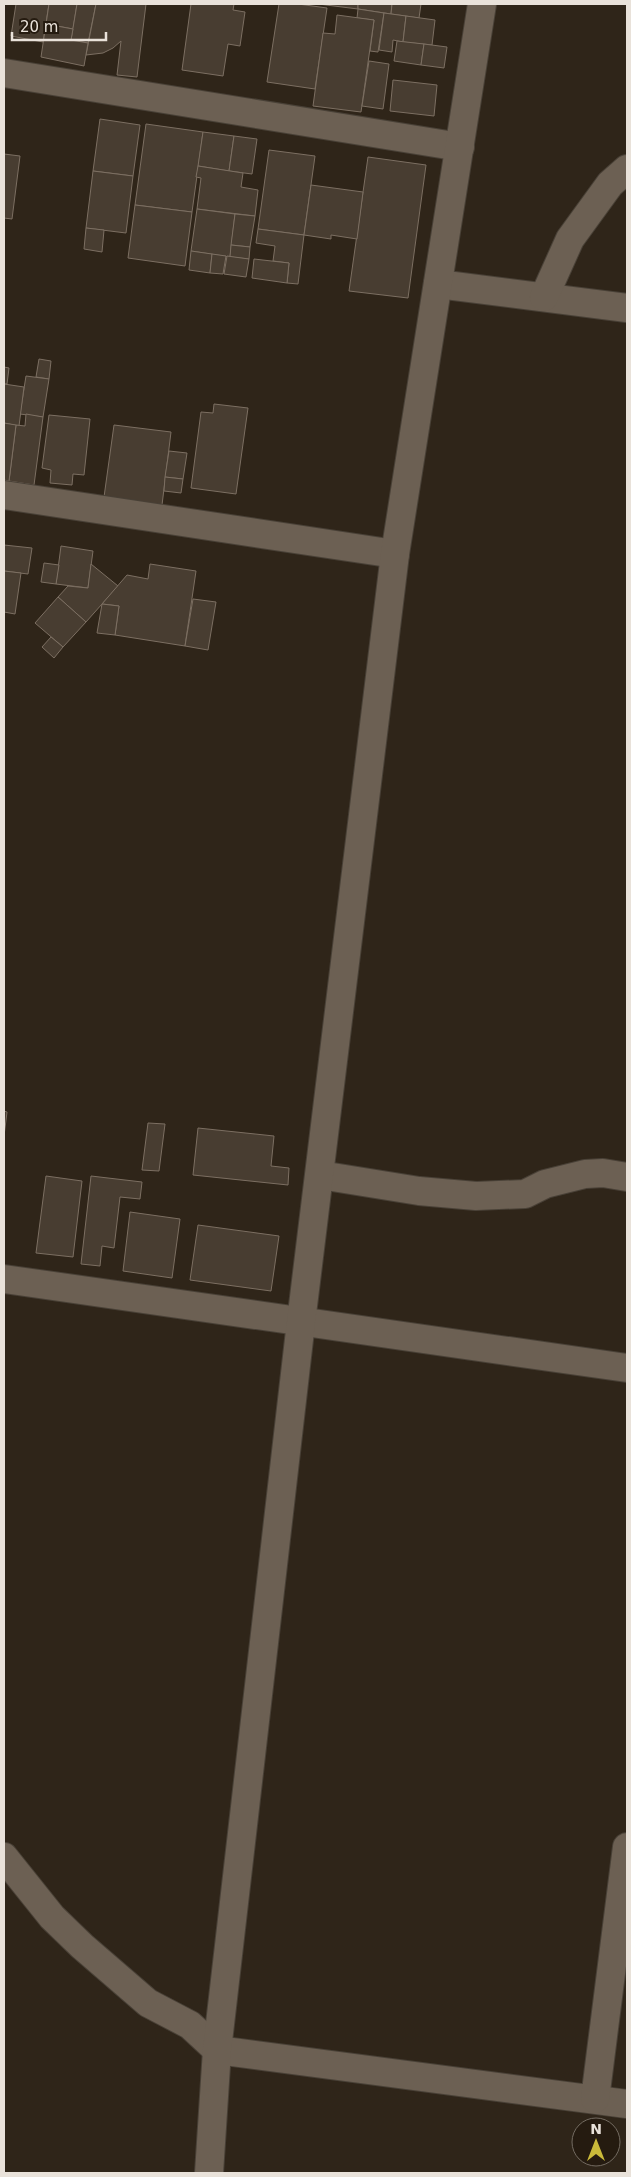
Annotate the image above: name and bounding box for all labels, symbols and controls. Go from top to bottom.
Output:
scale bar [12,10,106,42]
text: 20 m [20,18,58,36]
north arrow [571,2117,621,2167]
text: N [590,2121,602,2137]

